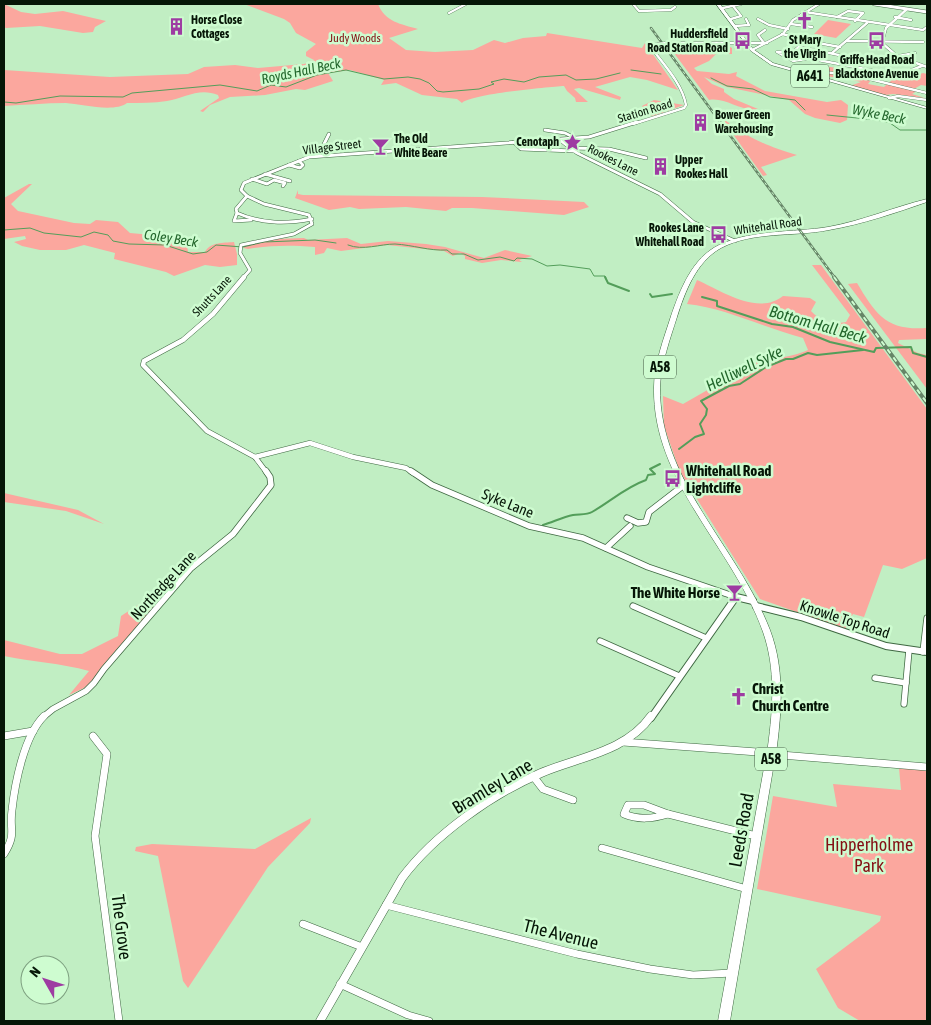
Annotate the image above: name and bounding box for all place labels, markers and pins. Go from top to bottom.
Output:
church icon: St Mary the Virgin [795,11,815,31]
place label: Horse Close Cottages [191,13,243,41]
building icon: Horse Close Cottages [167,17,187,37]
place label: Huddersfield Road Station Road [647,27,728,55]
bus stop icon: Huddersfield Road Station Road [732,31,752,51]
bus stop icon: Griffe Head Road Blackstone Avenue [867,31,887,51]
place label: St Mary the Virgin [783,33,826,61]
place label: Griffe Head Road Blackstone Avenue [835,53,919,81]
place label: Bower Green Warehousing [714,108,774,136]
building icon: Bower Green Warehousing [691,112,711,132]
place label: The Old White Beare [393,132,448,160]
place icon: Cenotaph [563,132,583,152]
place label: Cenotaph [516,135,559,149]
bar icon: The Old White Beare [370,136,390,156]
place label: Upper Rookes Hall [675,153,728,181]
building icon: Upper Rookes Hall [651,157,671,177]
place label: Rookes Lane Whitehall Road [635,221,705,249]
bus stop icon: Rookes Lane Whitehall Road [708,225,728,245]
place label: Whitehall Road Lightcliffe [685,462,771,496]
bus stop icon: Whitehall Road Lightcliffe [662,469,682,489]
bar icon: The White Horse [724,582,744,602]
place label: The White Horse [631,584,720,601]
place label: Christ Church Centre [752,680,829,714]
church icon: Christ Church Centre [728,687,748,707]

